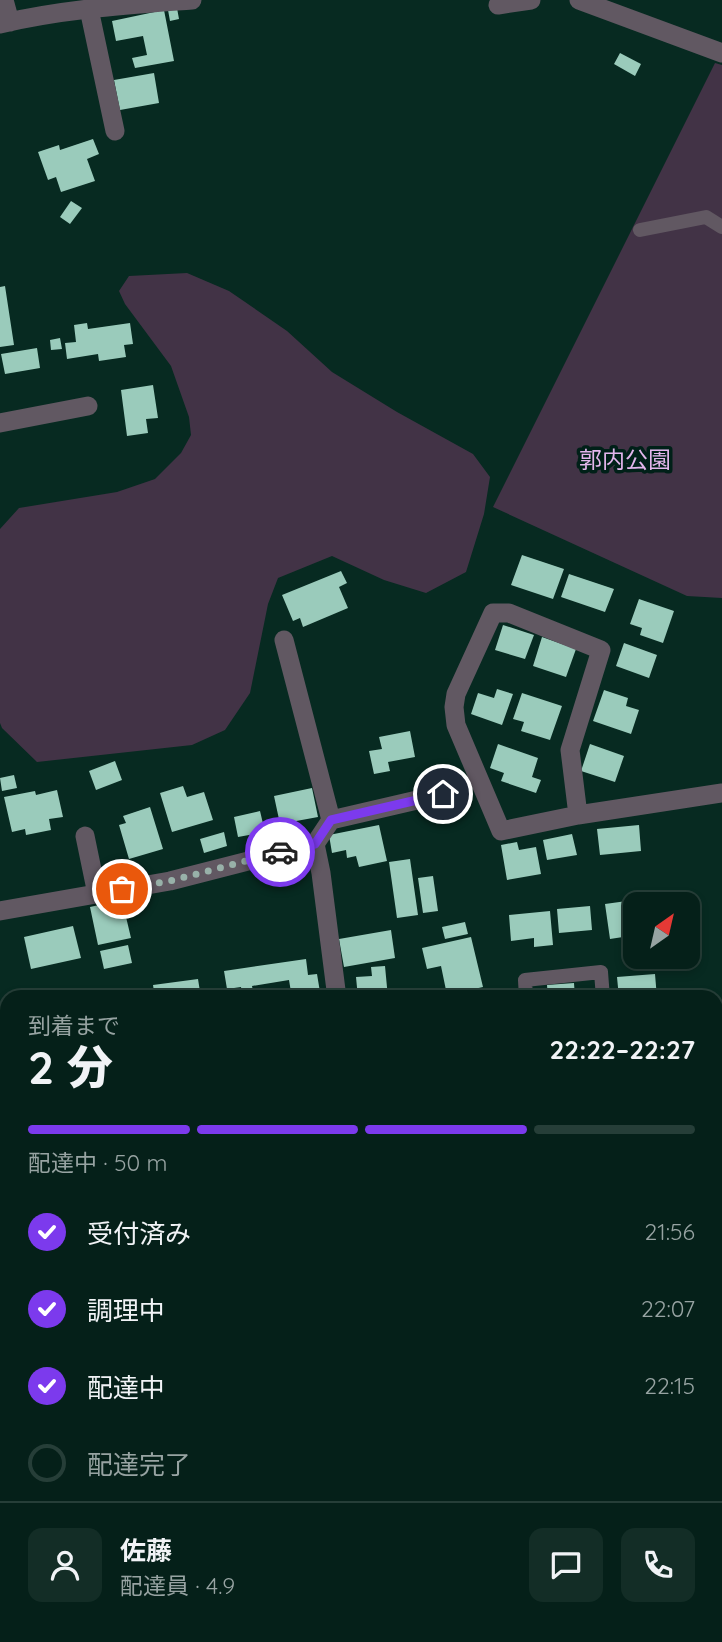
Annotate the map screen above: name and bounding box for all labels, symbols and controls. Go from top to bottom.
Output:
park label: 郭内公園 [579,445,671,474]
pin [413,764,473,824]
icon: home [424,775,462,813]
courier [245,817,315,887]
icon: car [261,833,299,871]
pin [92,859,152,919]
icon: bag [103,870,141,908]
north arrow [623,892,700,970]
map controls [623,892,700,969]
text: 到着まで [28,1011,120,1040]
text: 22:22–22:27 [550,1033,695,1066]
text: 2 分 [28,1038,113,1096]
text: 配達中 · 50 m [28,1148,168,1177]
icon: check [28,1213,66,1251]
text: 受付済み [87,1217,191,1250]
text: 21:56 [645,1217,695,1246]
icon: check [28,1290,66,1328]
text: 調理中 [87,1294,165,1327]
text: 22:07 [641,1294,695,1323]
icon: check [28,1367,66,1405]
text: 配達中 [87,1371,165,1404]
text: 22:15 [644,1371,695,1400]
text: 配達完了 [87,1448,191,1481]
button: person [28,1528,102,1602]
button: chat [529,1528,603,1602]
button: phone [621,1528,695,1602]
text: 佐藤 [120,1534,172,1567]
text: 配達員 · 4.9 [120,1571,235,1600]

